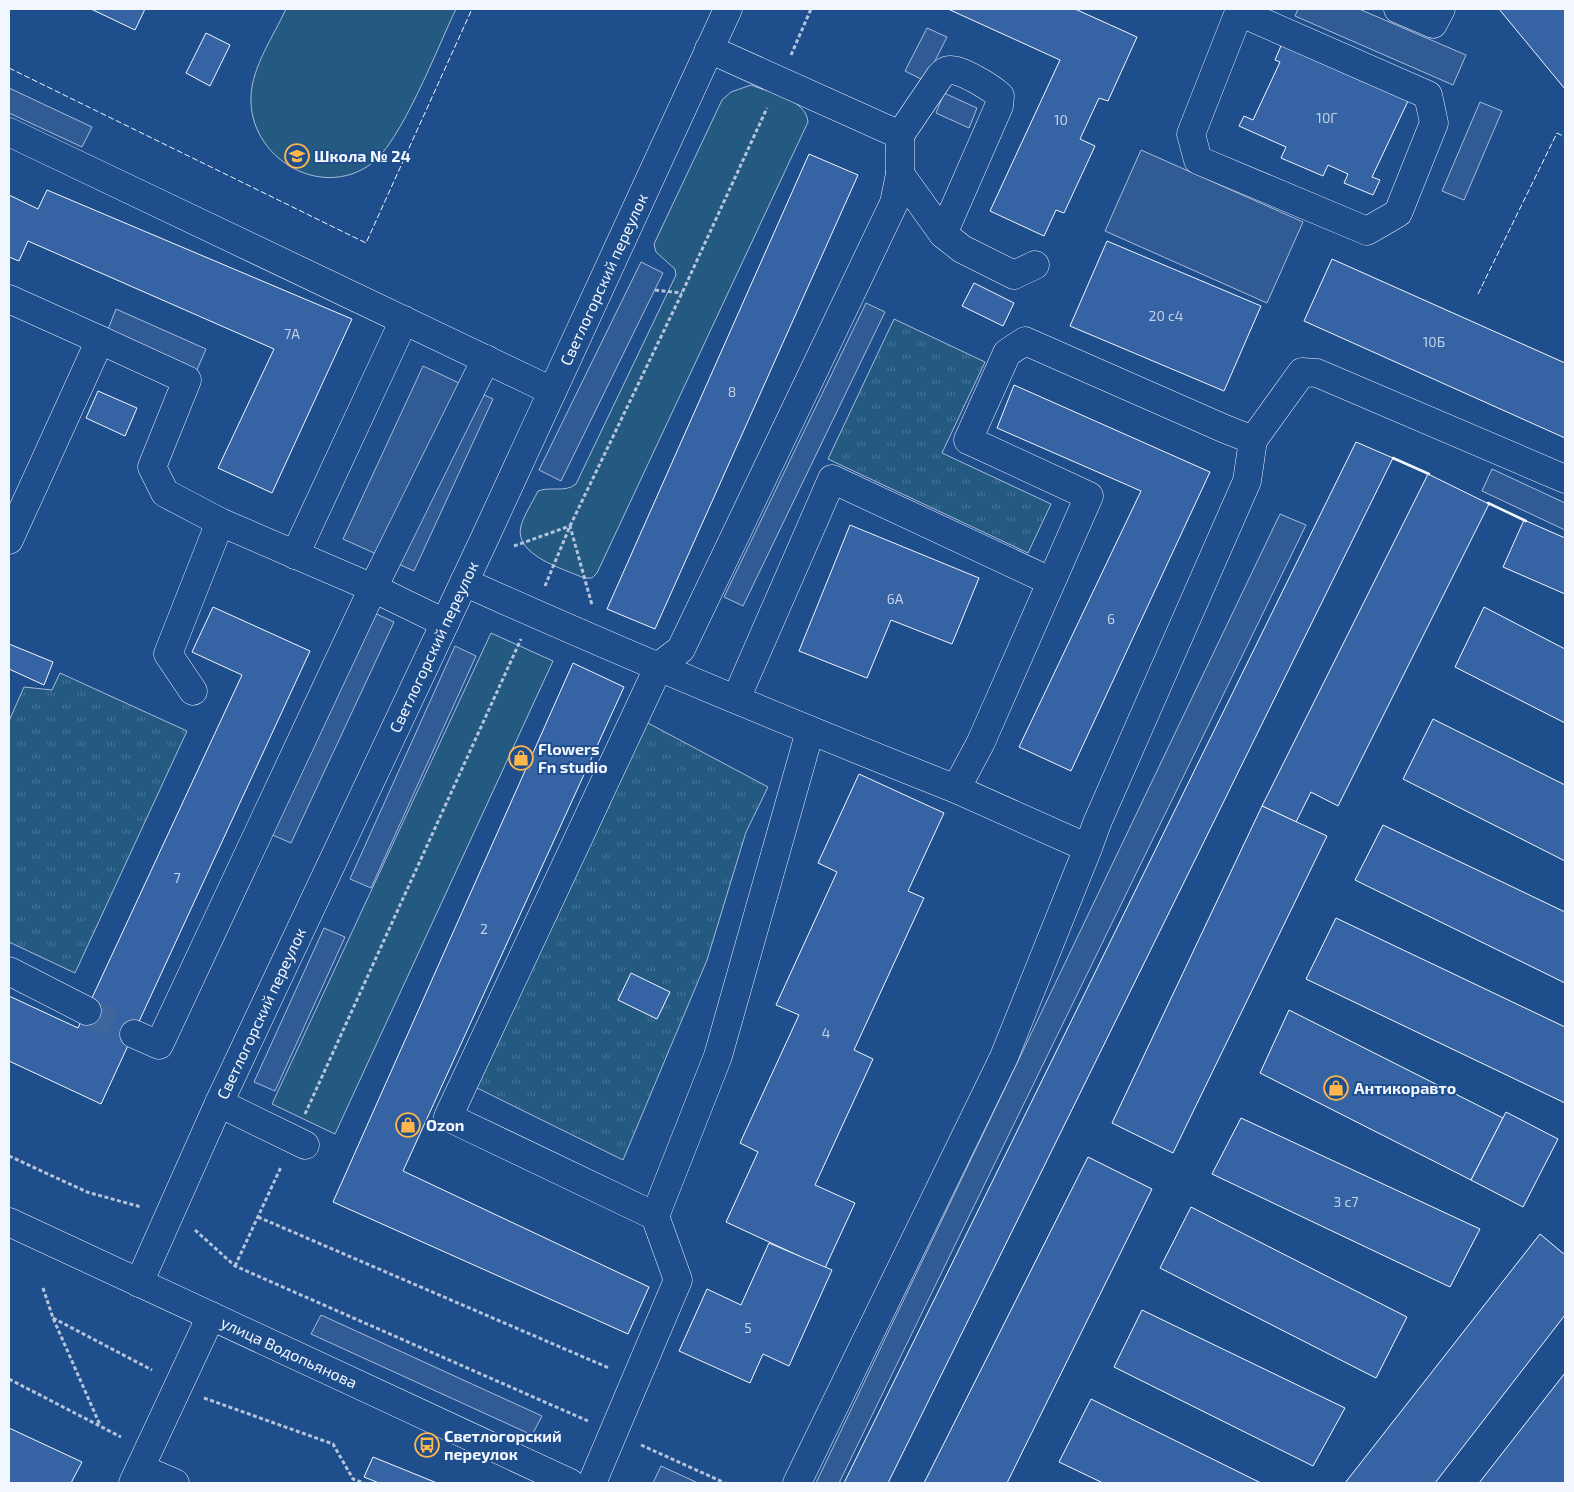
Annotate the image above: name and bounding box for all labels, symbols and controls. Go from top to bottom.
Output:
house number: 10Г [1316,109,1338,126]
house number: 10 [1054,111,1068,128]
school or university icon: Школа № 24 [284,143,310,169]
place label: Школа № 24 [314,146,411,165]
street label: Светлогорский переулок [556,190,651,368]
house number: 20 с4 [1149,307,1183,324]
house number: 7А [284,325,300,342]
house number: 10Б [1423,333,1445,350]
house number: 8 [728,383,736,400]
street label: Светлогорский переулок [385,558,482,736]
house number: 6А [887,590,904,607]
house number: 6 [1107,610,1115,627]
place label: Flowers Fn studio [538,739,608,776]
shop icon: Flowers Fn studio [508,745,534,771]
house number: 7 [173,869,181,886]
house number: 2 [480,920,488,937]
street label: Светлогорский переулок [212,924,309,1102]
house number: 4 [822,1024,830,1041]
shop icon: Антикоравто [1323,1075,1349,1101]
place label: Антикоравто [1354,1078,1456,1097]
shop icon: Ozon [395,1112,421,1138]
place label: Ozon [426,1115,464,1134]
house number: 3 с7 [1334,1193,1358,1210]
street label: улица Водопьянова [218,1312,360,1392]
house number: 5 [744,1319,752,1336]
place label: Светлогорский переулок [444,1426,562,1463]
bus stop icon: Светлогорский переулок [414,1432,440,1458]

